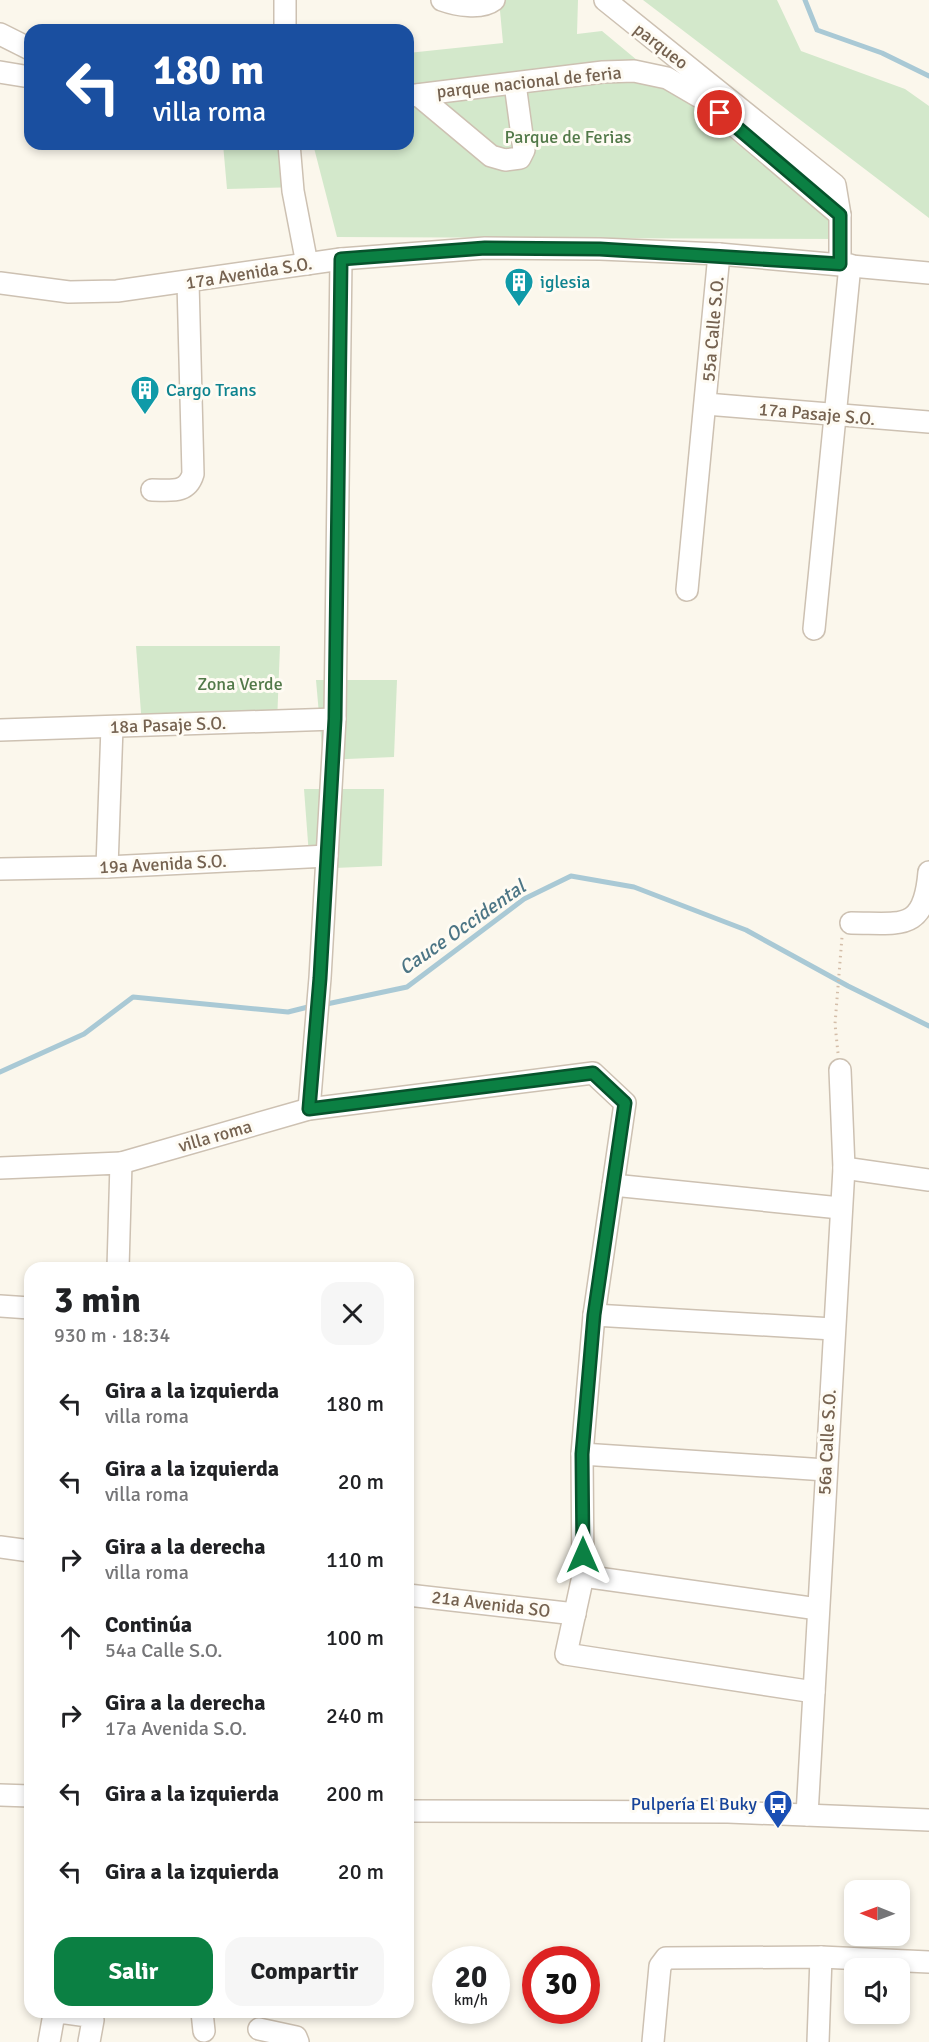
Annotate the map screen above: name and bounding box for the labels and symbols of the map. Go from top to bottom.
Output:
street label: parqueo [629,18,693,74]
street label: parque nacional de feria [436,61,622,103]
pin [694,87,745,138]
park label: Parque de Ferias [505,126,632,148]
street label: 17a Avenida S.O. [184,252,314,294]
building icon: iglesia [503,266,535,308]
place label: iglesia [540,271,590,293]
street label: 55a Calle S.O. [697,275,729,383]
building icon: Cargo Trans [129,374,161,416]
place label: Cargo Trans [166,379,257,401]
street label: 17a Pasaje S.O. [758,398,876,430]
park label: Zona Verde [197,673,283,695]
street label: 18a Pasaje S.O. [109,712,227,738]
street label: 19a Avenida S.O. [99,850,227,878]
water label: Cauce Occidental [394,873,532,980]
street label: villa roma [176,1115,254,1157]
street label: 56a Calle S.O. [813,1389,841,1495]
position arrow [551,1523,615,1587]
street label: 21a Avenida SO [430,1586,552,1622]
bus stop icon: Pulpería El Buky [762,1788,794,1830]
place label: Pulpería El Buky [631,1793,758,1815]
north arrow [844,1880,910,1946]
speed limit sign: 30 [522,1946,600,2024]

